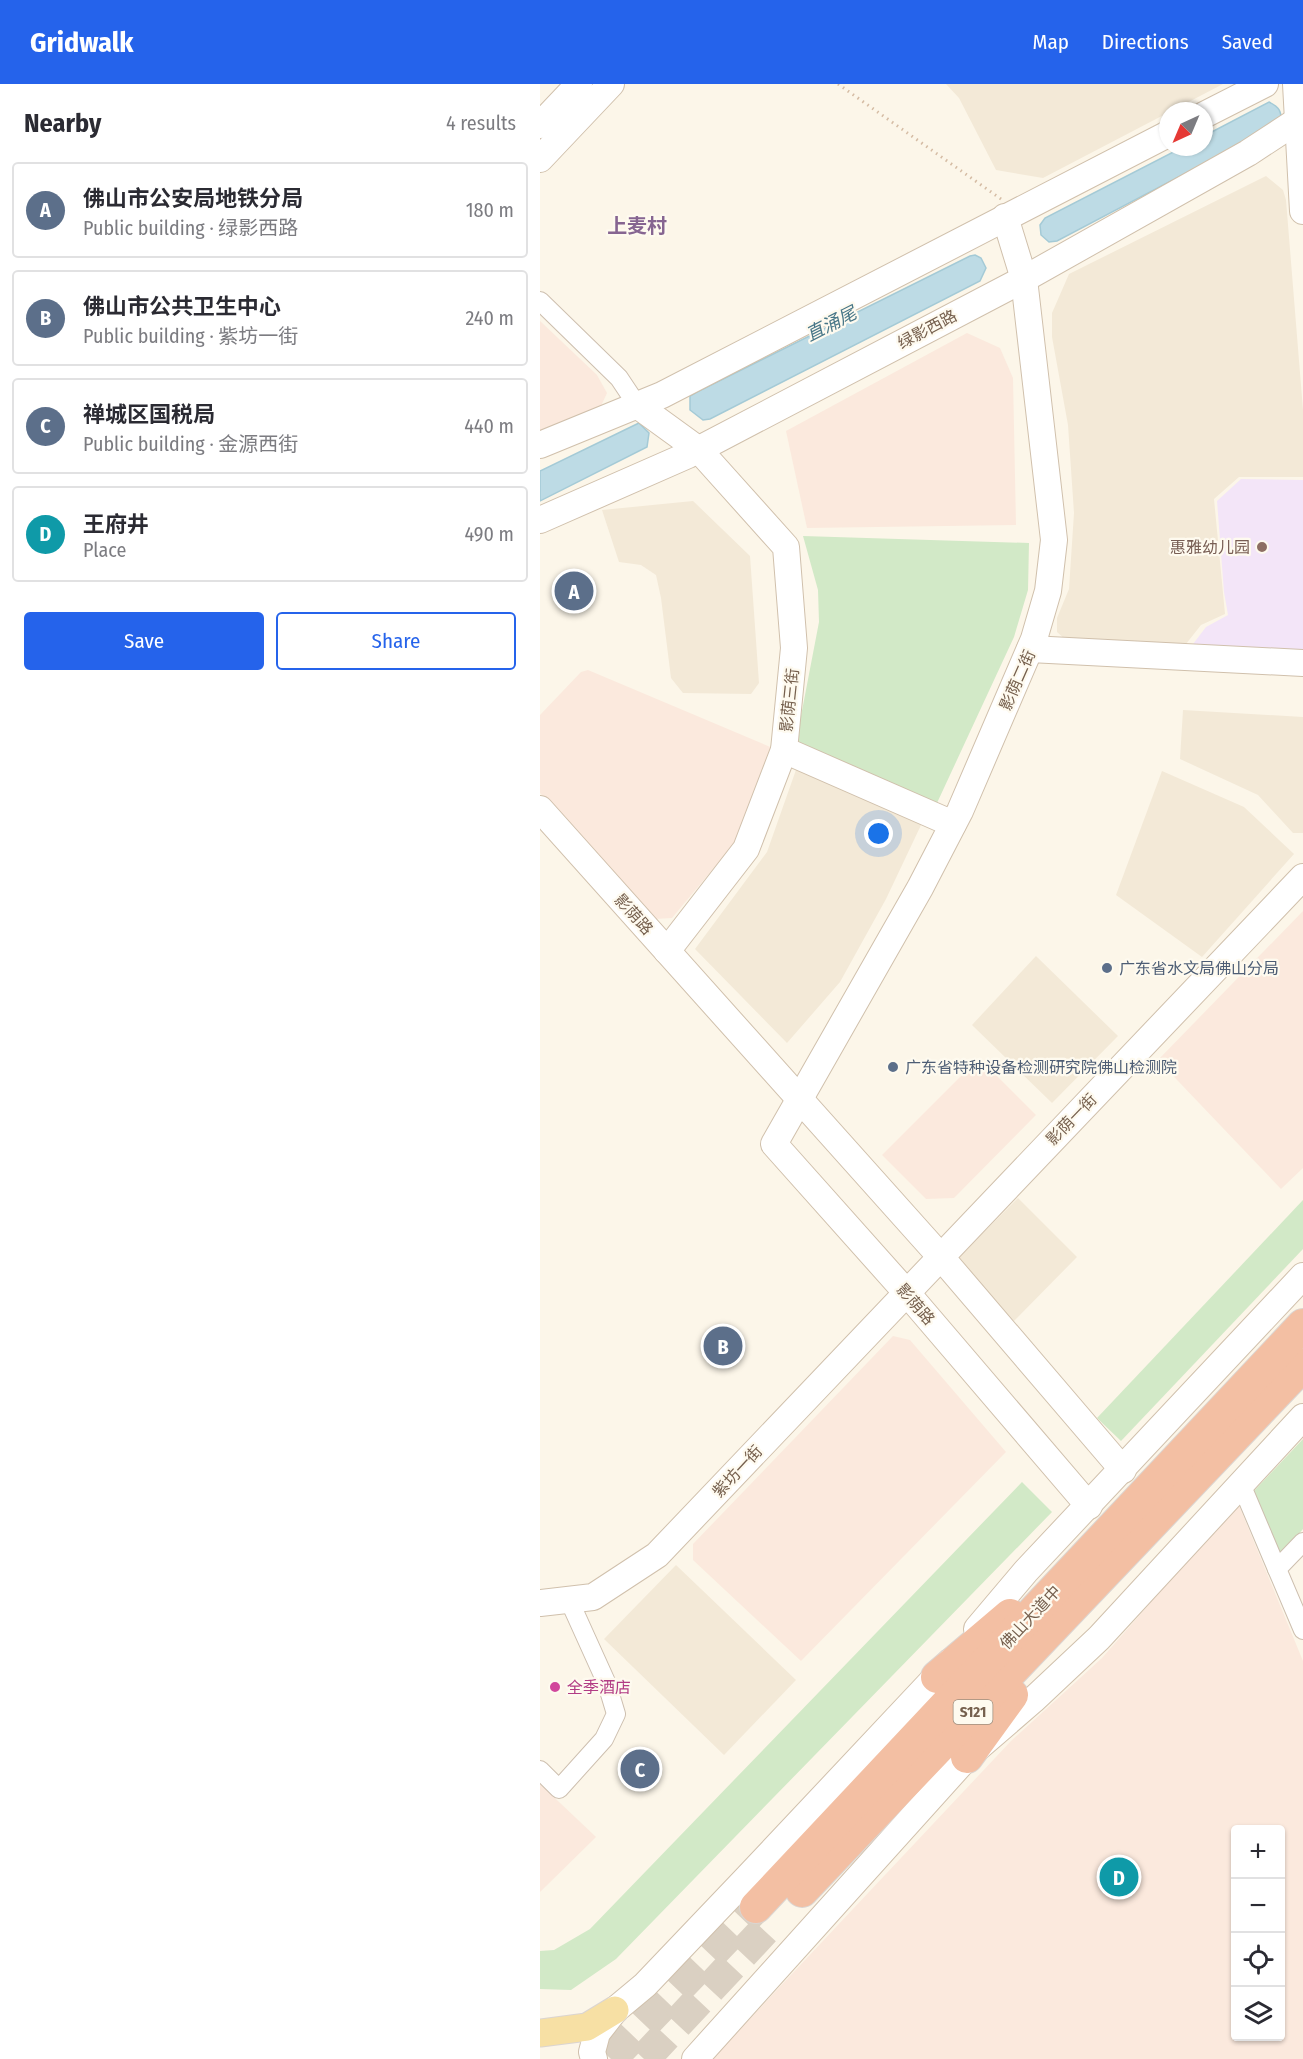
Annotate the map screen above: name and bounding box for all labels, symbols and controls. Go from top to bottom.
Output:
text: Gridwalk [30,26,134,59]
text: Map [1032,29,1069,55]
text: Directions [1102,29,1189,55]
text: Saved [1222,29,1273,55]
north arrow [1159,102,1213,156]
text: Nearby [24,108,101,139]
text: 4 results [446,111,516,135]
text: 佛山市公安局地铁分局 [83,185,303,212]
text: A [40,198,51,222]
text: 180 m [466,198,514,222]
district label: 上麦村 [607,214,667,238]
text: Public building · 绿影西路 [83,216,298,240]
text: 佛山市公共卫生中心 [83,293,281,320]
water label: 直涌尾 [802,301,862,346]
text: B [40,306,51,330]
text: 240 m [465,306,514,330]
street label: 绿影西路 [895,306,960,353]
text: Public building · 紫坊一街 [83,324,298,348]
text: 禅城区国税局 [83,401,215,428]
text: C [40,414,51,438]
text: 440 m [464,414,514,438]
text: Public building · 金源西街 [83,432,298,456]
text: 王府井 [83,511,149,538]
text: D [40,522,51,546]
text: 490 m [464,522,514,546]
text: Place [83,538,126,562]
place label: 惠雅幼儿园 [1170,538,1250,557]
marker: 惠雅幼儿园 [1255,540,1269,554]
pin: A [555,568,594,614]
button: Save [24,612,264,670]
button: Share [276,612,516,670]
street label: 影荫二街 [996,647,1039,713]
street label: 影荫三街 [777,667,802,733]
your location [864,819,893,848]
street label: 影荫路 [611,890,657,939]
place label: 广东省水文局佛山分局 [1119,959,1279,978]
marker: 广东省水文局佛山分局 [1100,961,1114,975]
place label: 广东省特种设备检测研究院佛山检测院 [905,1058,1177,1077]
marker: 广东省特种设备检测研究院佛山检测院 [886,1060,900,1074]
street label: 影荫一街 [1042,1090,1100,1149]
street label: 影荫路 [893,1280,939,1329]
pin: B [704,1324,742,1368]
street label: 紫坊一街 [709,1441,766,1501]
street label: 佛山大道中 [996,1582,1065,1653]
place label: 全季酒店 [567,1678,631,1697]
marker: 全季酒店 [548,1680,562,1694]
road number: S121 [954,1700,992,1724]
pin: C [620,1746,660,1792]
map controls [1231,1825,1285,2041]
button: + [1231,1825,1285,1879]
pin: D [1100,1854,1138,1900]
button: − [1231,1879,1285,1933]
button: locate [1231,1933,1285,1987]
button: layers [1231,1987,1285,2041]

